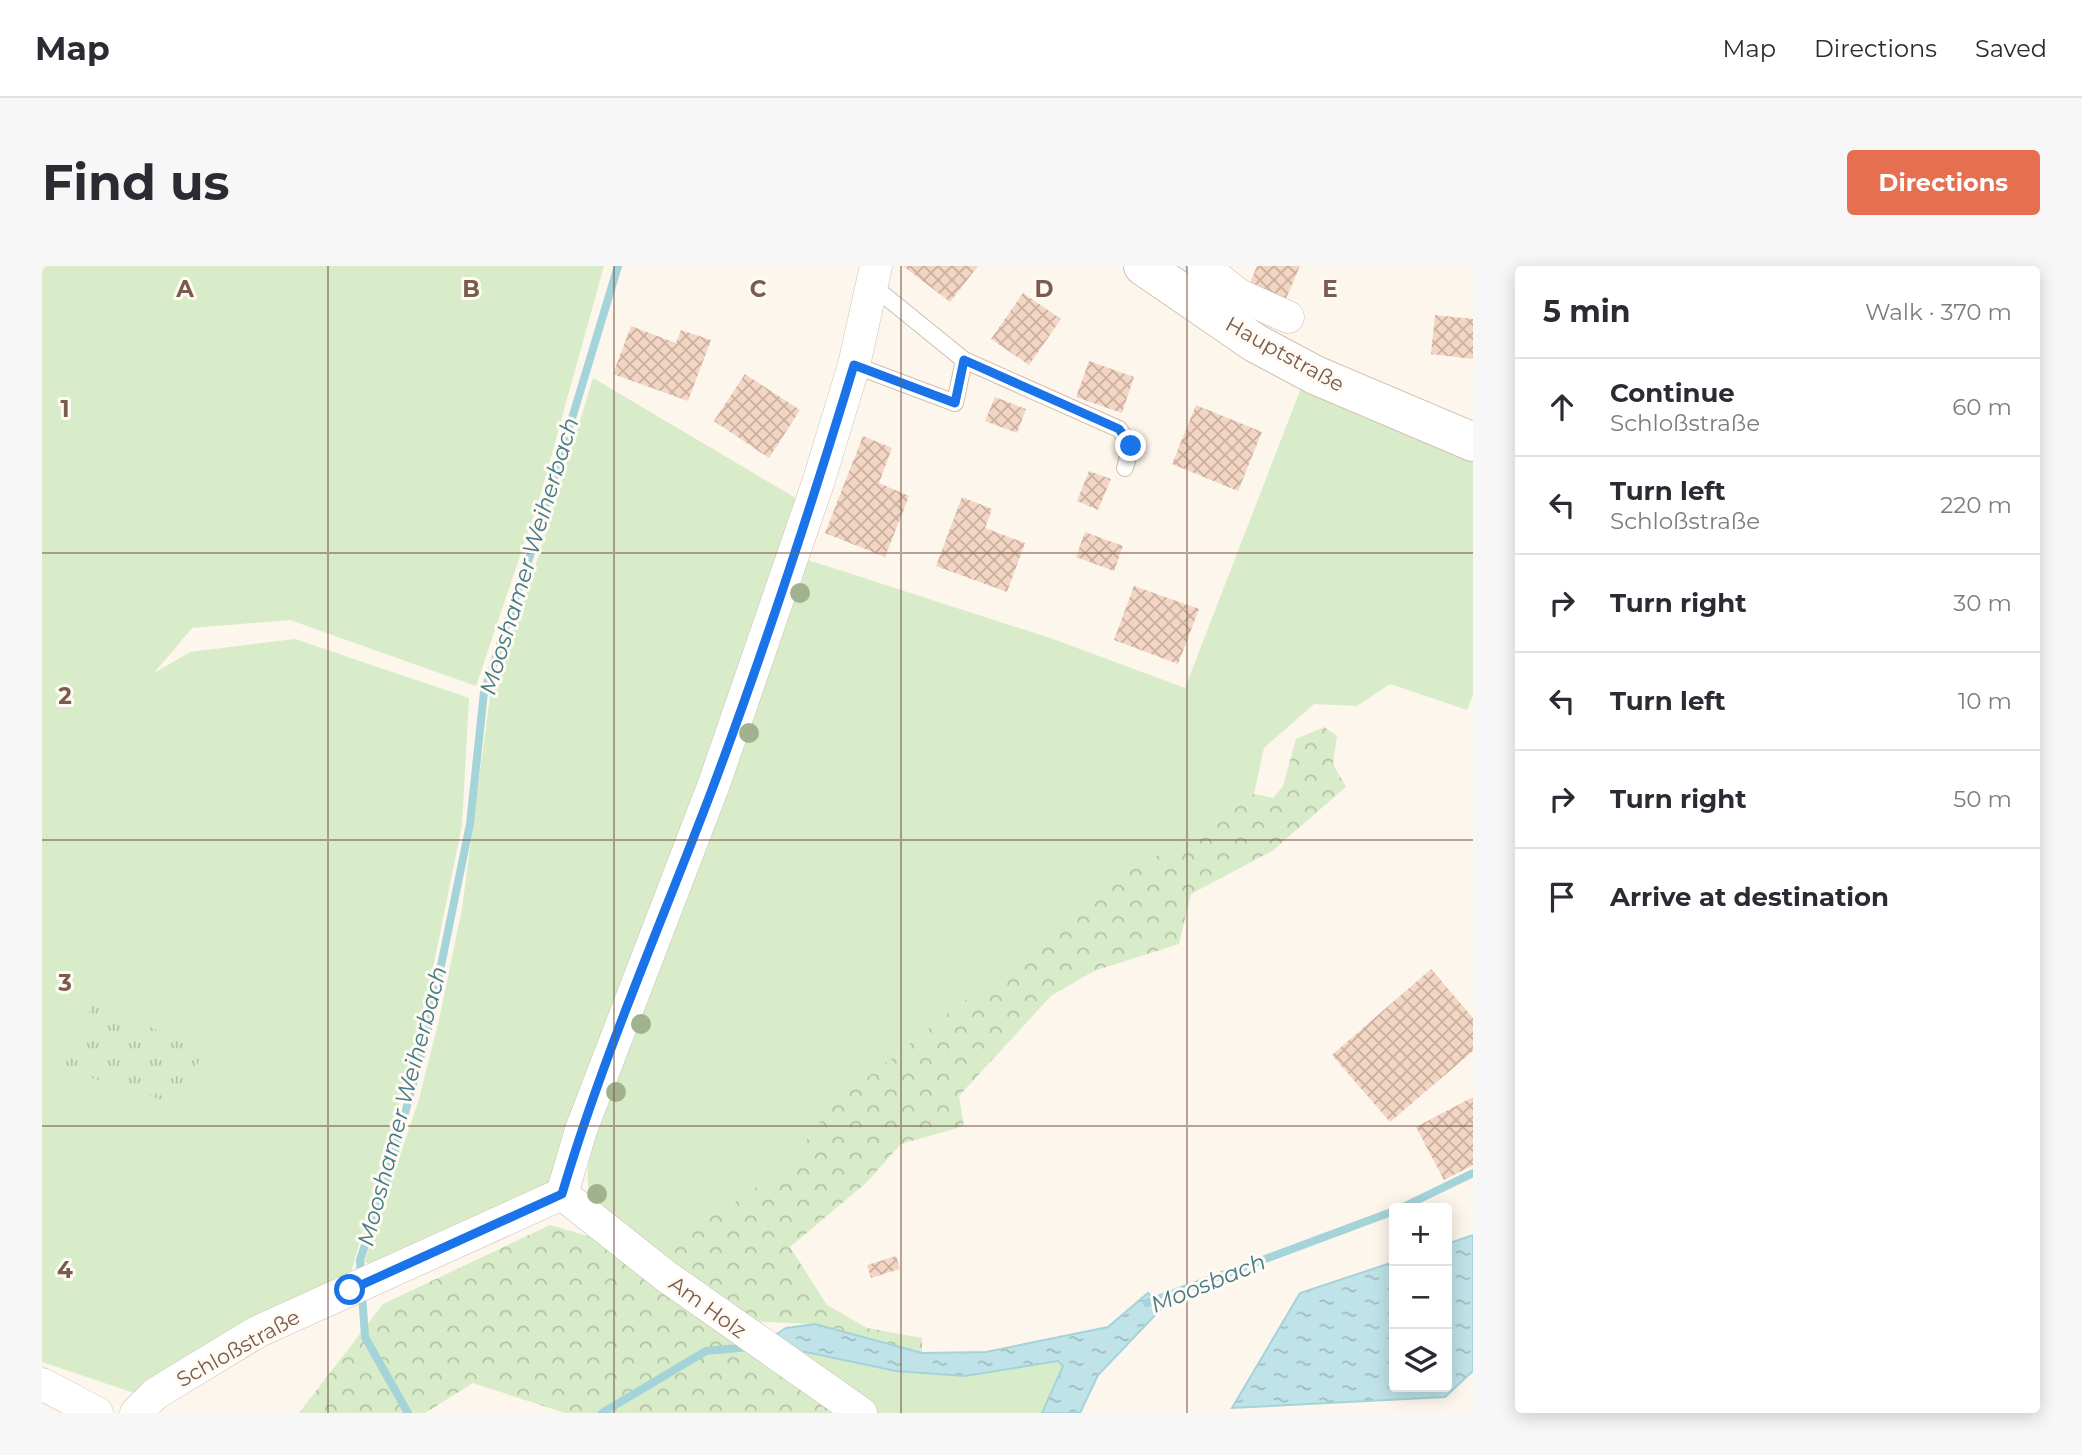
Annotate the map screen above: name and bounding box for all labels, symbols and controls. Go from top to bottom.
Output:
text: Map [35,28,110,68]
text: Map [1723,34,1776,63]
text: Directions [1814,34,1937,63]
text: Saved [1975,34,2047,63]
button: Directions [1847,150,2040,215]
text: Find us [42,153,230,212]
text: A [175,275,194,303]
text: B [462,275,480,303]
text: C [750,275,767,303]
text: D [1035,275,1054,303]
text: E [1322,275,1338,303]
text: 5 min [1543,293,1631,330]
text: Walk · 370 m [1865,298,2012,326]
street label: Hauptstraße [1221,311,1349,397]
text: Continue [1610,377,1735,409]
icon: ahead [1543,388,1581,426]
text: 60 m [1952,393,2012,421]
text: 1 [60,395,70,423]
text: Schloßstraße [1610,409,1760,437]
water label: Mooshamer Weiherbach [473,414,585,698]
route end [1115,430,1146,461]
text: Turn left [1610,475,1726,507]
icon: left [1543,486,1581,524]
text: 220 m [1940,491,2012,519]
text: Schloßstraße [1610,507,1760,535]
icon: right [1543,584,1581,622]
text: Turn right [1610,587,1746,619]
text: 30 m [1953,589,2012,617]
text: 2 [58,682,72,710]
icon: left [1543,682,1581,720]
text: Turn left [1610,685,1726,717]
text: 10 m [1958,687,2012,715]
icon: right [1543,780,1581,818]
text: Turn right [1610,783,1746,815]
text: 50 m [1953,785,2012,813]
icon: arrive [1543,878,1581,916]
text: Arrive at destination [1610,881,1889,913]
water label: Mooshamer Weiherbach [351,963,453,1249]
text: 3 [57,969,72,997]
map controls [1389,1203,1452,1392]
button: + [1389,1203,1452,1266]
water label: Moosbach [1146,1247,1270,1319]
text: 4 [57,1256,73,1284]
button: − [1389,1266,1452,1329]
street label: Am Holz [664,1271,752,1343]
route start [334,1274,365,1305]
street label: Schloßstraße [172,1304,304,1392]
button: layers [1389,1329,1452,1392]

